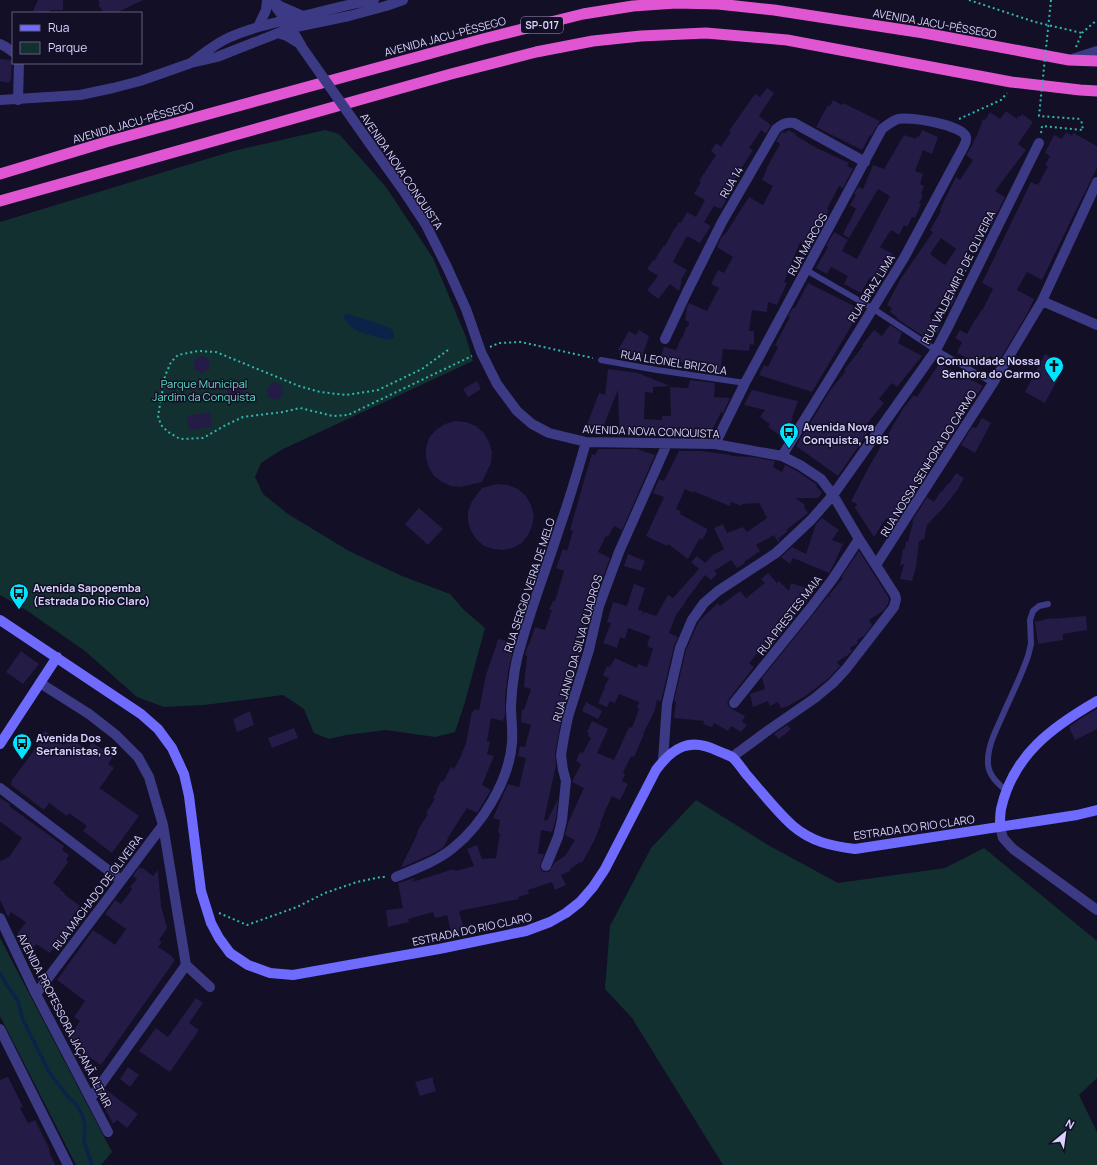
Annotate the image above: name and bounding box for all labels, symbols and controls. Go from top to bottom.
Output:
street label: AVENIDA JACU-PÊSSEGO [872,5,998,41]
legend [12,12,142,64]
street label: AVENIDA JACU-PÊSSEGO [382,13,508,59]
road number: SP-017 [521,17,563,33]
text: Rua [48,19,69,36]
text: Parque [48,39,87,56]
street label: AVENIDA JACU-PÊSSEGO [71,97,195,146]
street label: AVENIDA NOVA CONQUISTA [357,110,447,232]
street label: RUA 14 [716,163,746,201]
street label: RUA VALDEMIR P. DE OLIVEIRA [918,208,998,346]
street label: RUA MARCOS [784,210,830,278]
street label: RUA BRAZ LIMA [844,251,898,325]
street label: RUA LEONEL BRIZOLA [620,346,728,378]
place label: Comunidade Nossa Senhora do Carmo [937,353,1040,381]
church icon: Comunidade Nossa Senhora do Carmo [1043,355,1065,383]
park label: Parque Municipal Jardim da Conquista [152,376,256,404]
street label: RUA NOSSA SENHORA DO CARMO [876,387,980,539]
place label: Avenida Nova Conquista, 1885 [803,419,889,447]
street label: AVENIDA NOVA CONQUISTA [582,421,720,441]
bus stop icon: Avenida Nova Conquista, 1885 [778,421,800,449]
street label: RUA SERGIO VEIRA DE MELO [500,516,558,654]
street label: RUA JANIO DA SILVA QUADROS [549,572,605,723]
street label: RUA PRESTES MAIA [753,572,825,658]
place label: Avenida Sapopemba (Estrada Do Rio Claro) [33,580,150,608]
bus stop icon: Avenida Sapopemba (Estrada Do Rio Claro) [8,582,30,610]
place label: Avenida Dos Sertanistas, 63 [36,730,117,758]
bus stop icon: Avenida Dos Sertanistas, 63 [11,732,33,760]
street label: ESTRADA DO RIO CLARO [852,811,976,843]
street label: RUA MACHADO DE OLIVEIRA [49,831,145,953]
street label: ESTRADA DO RIO CLARO [411,909,533,949]
street label: AVENIDA PROFESSORA JAÇANÃ ALTAIR [14,930,116,1110]
north arrow [1045,1113,1085,1153]
text: N [1063,1115,1077,1132]

